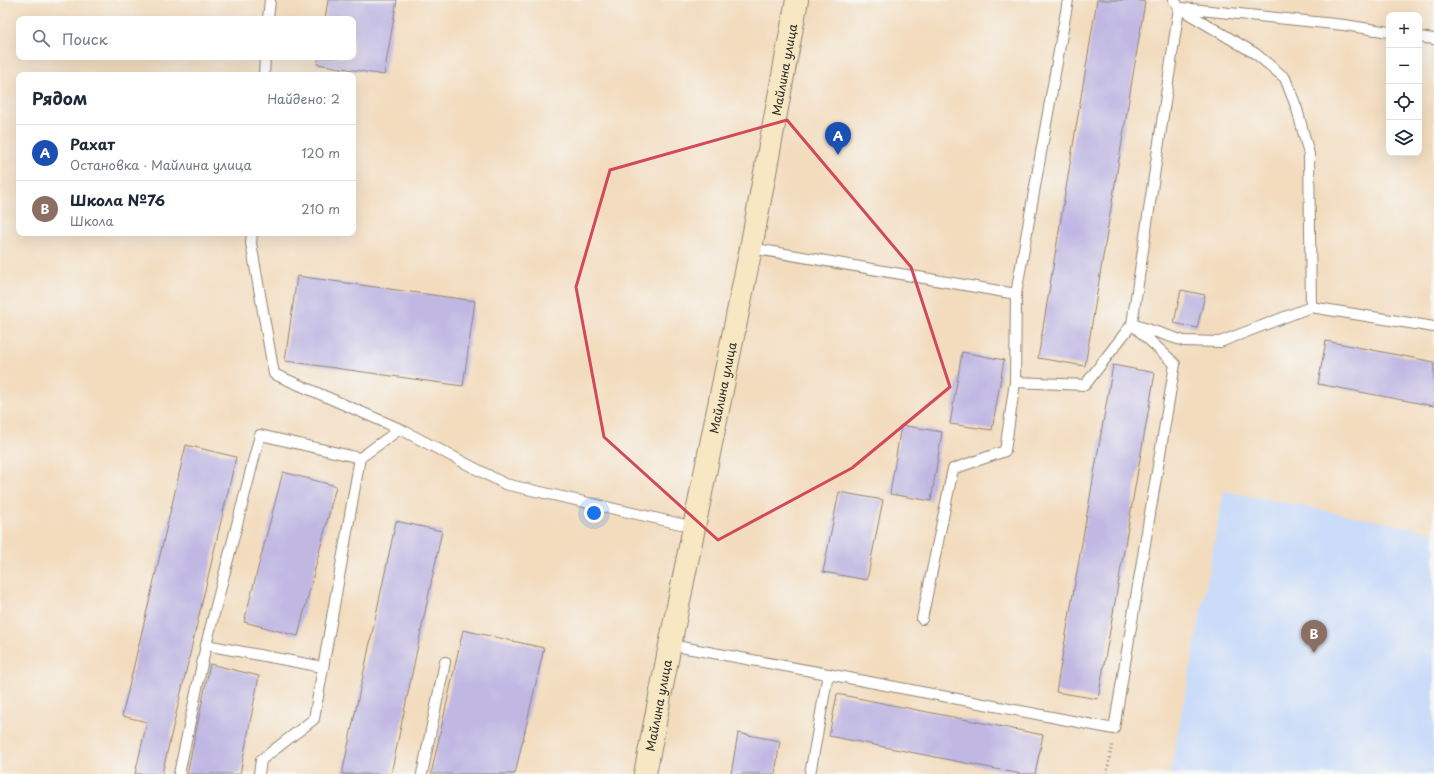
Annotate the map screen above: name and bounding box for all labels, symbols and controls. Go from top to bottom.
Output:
map controls [1386,12,1422,156]
button: + [1386,12,1422,48]
search box [16,16,356,60]
street label: Майлина улица [767,22,801,117]
icon: search [30,27,52,49]
text: Поиск [62,27,108,50]
button: − [1386,48,1422,84]
button: locate [1386,84,1422,120]
text: Рядом [32,85,87,111]
text: Найдено: 2 [267,89,340,108]
button: layers [1386,120,1422,156]
pin: A [825,122,851,155]
text: Рахат [70,132,115,155]
text: A [40,143,50,162]
text: 120 m [301,143,340,162]
text: Остановка · Майлина улица [70,155,252,174]
text: Школа №76 [70,188,165,211]
text: B [41,199,49,218]
text: 210 m [301,199,340,218]
text: Школа [70,211,114,230]
street label: Майлина улица [704,340,741,435]
your location [584,503,604,523]
pin: B [1301,620,1327,653]
street label: Майлина улица [641,657,676,753]

